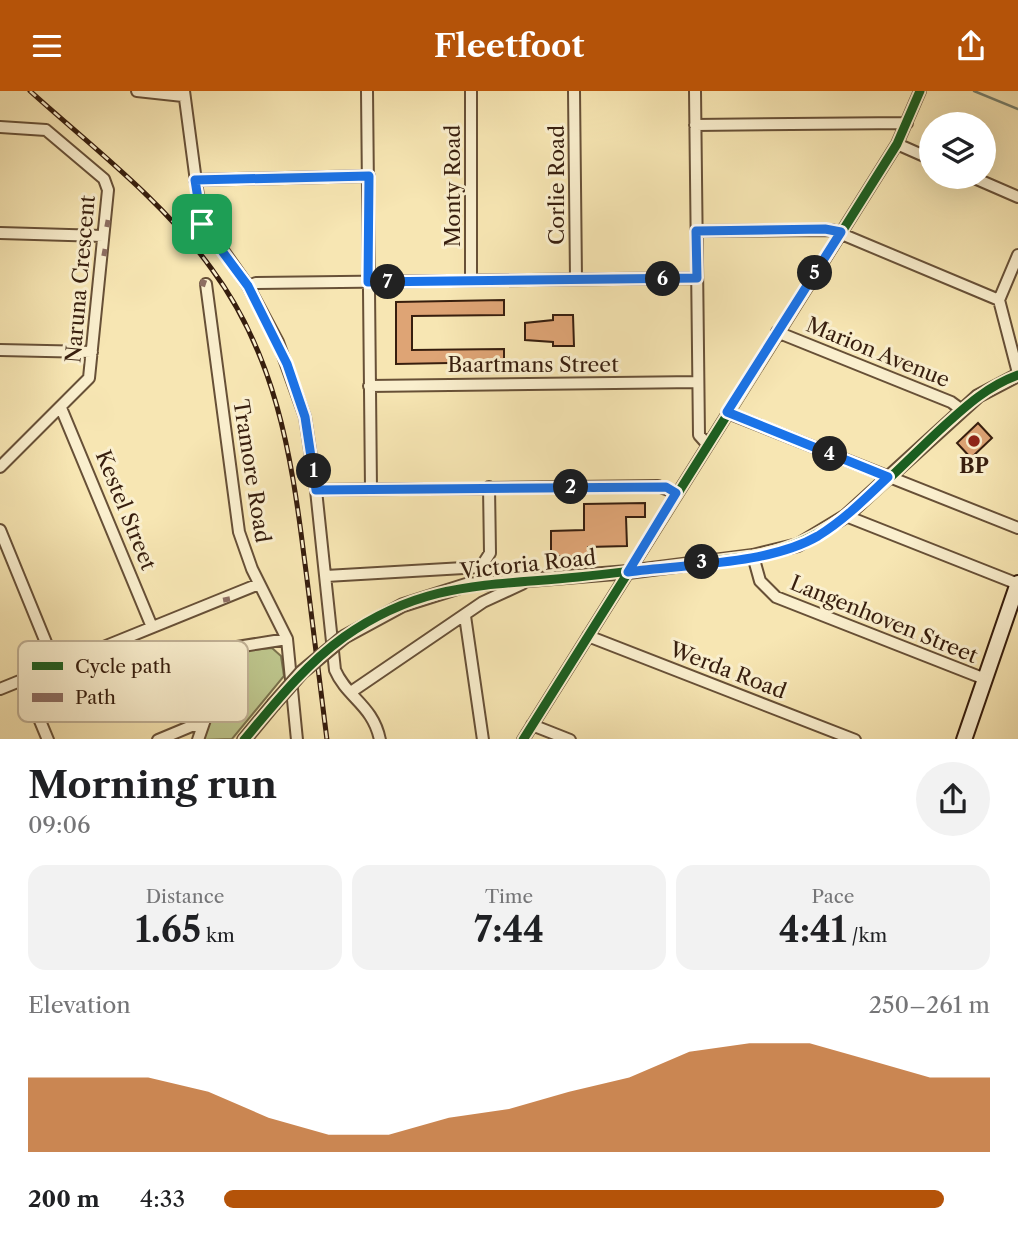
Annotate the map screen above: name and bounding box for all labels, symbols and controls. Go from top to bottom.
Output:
text: Fleetfoot [434,26,584,65]
icon: menu [28,27,66,65]
icon: share [952,27,990,65]
map controls [919,112,996,189]
button: layers [919,112,996,189]
street label: Monty Road [440,124,465,247]
street label: Corlie Road [544,125,569,245]
street label: Naruna Crescent [60,194,100,364]
pin [172,194,232,254]
icon: arrive [183,205,221,243]
pin: 5 [798,255,832,291]
pin: 6 [646,261,680,297]
text: 5 [809,261,820,284]
pin: 7 [370,265,406,299]
text: 6 [657,267,668,290]
text: 7 [383,270,392,293]
street label: Marion Avenue [802,312,954,392]
street label: Baartmans Street [447,352,619,377]
street label: Tramore Road [228,398,276,545]
marker: BP [966,433,982,449]
pin: 4 [812,437,848,471]
text: 4 [824,442,835,465]
street label: Kestel Street [91,446,162,574]
pin: 1 [296,453,332,489]
place label: BP [959,453,989,478]
text: 1 [309,459,318,482]
pin: 2 [554,469,588,505]
text: 2 [565,475,576,498]
street label: Victoria Road [458,544,597,584]
pin: 3 [684,545,720,580]
text: 3 [696,550,707,573]
street label: Langenhoven Street [787,570,982,668]
street label: Werda Road [665,636,790,704]
legend [18,641,248,722]
text: Cycle path [75,655,171,678]
text: Path [75,686,116,709]
text: Morning run [28,761,277,808]
button: share [916,762,990,836]
text: 09:06 [28,811,91,839]
text: Distance [146,885,224,908]
text: Time [485,885,533,908]
text: Pace [812,885,854,908]
text: 1.65 [135,908,201,951]
text: 7:44 [474,908,544,951]
text: 4:41 [779,908,847,951]
text: km [201,924,235,947]
text: /km [847,924,887,947]
text: Elevation [28,991,131,1019]
text: 250–261 m [869,991,990,1019]
text: 200 m [28,1185,100,1213]
text: 4:33 [140,1185,185,1213]

